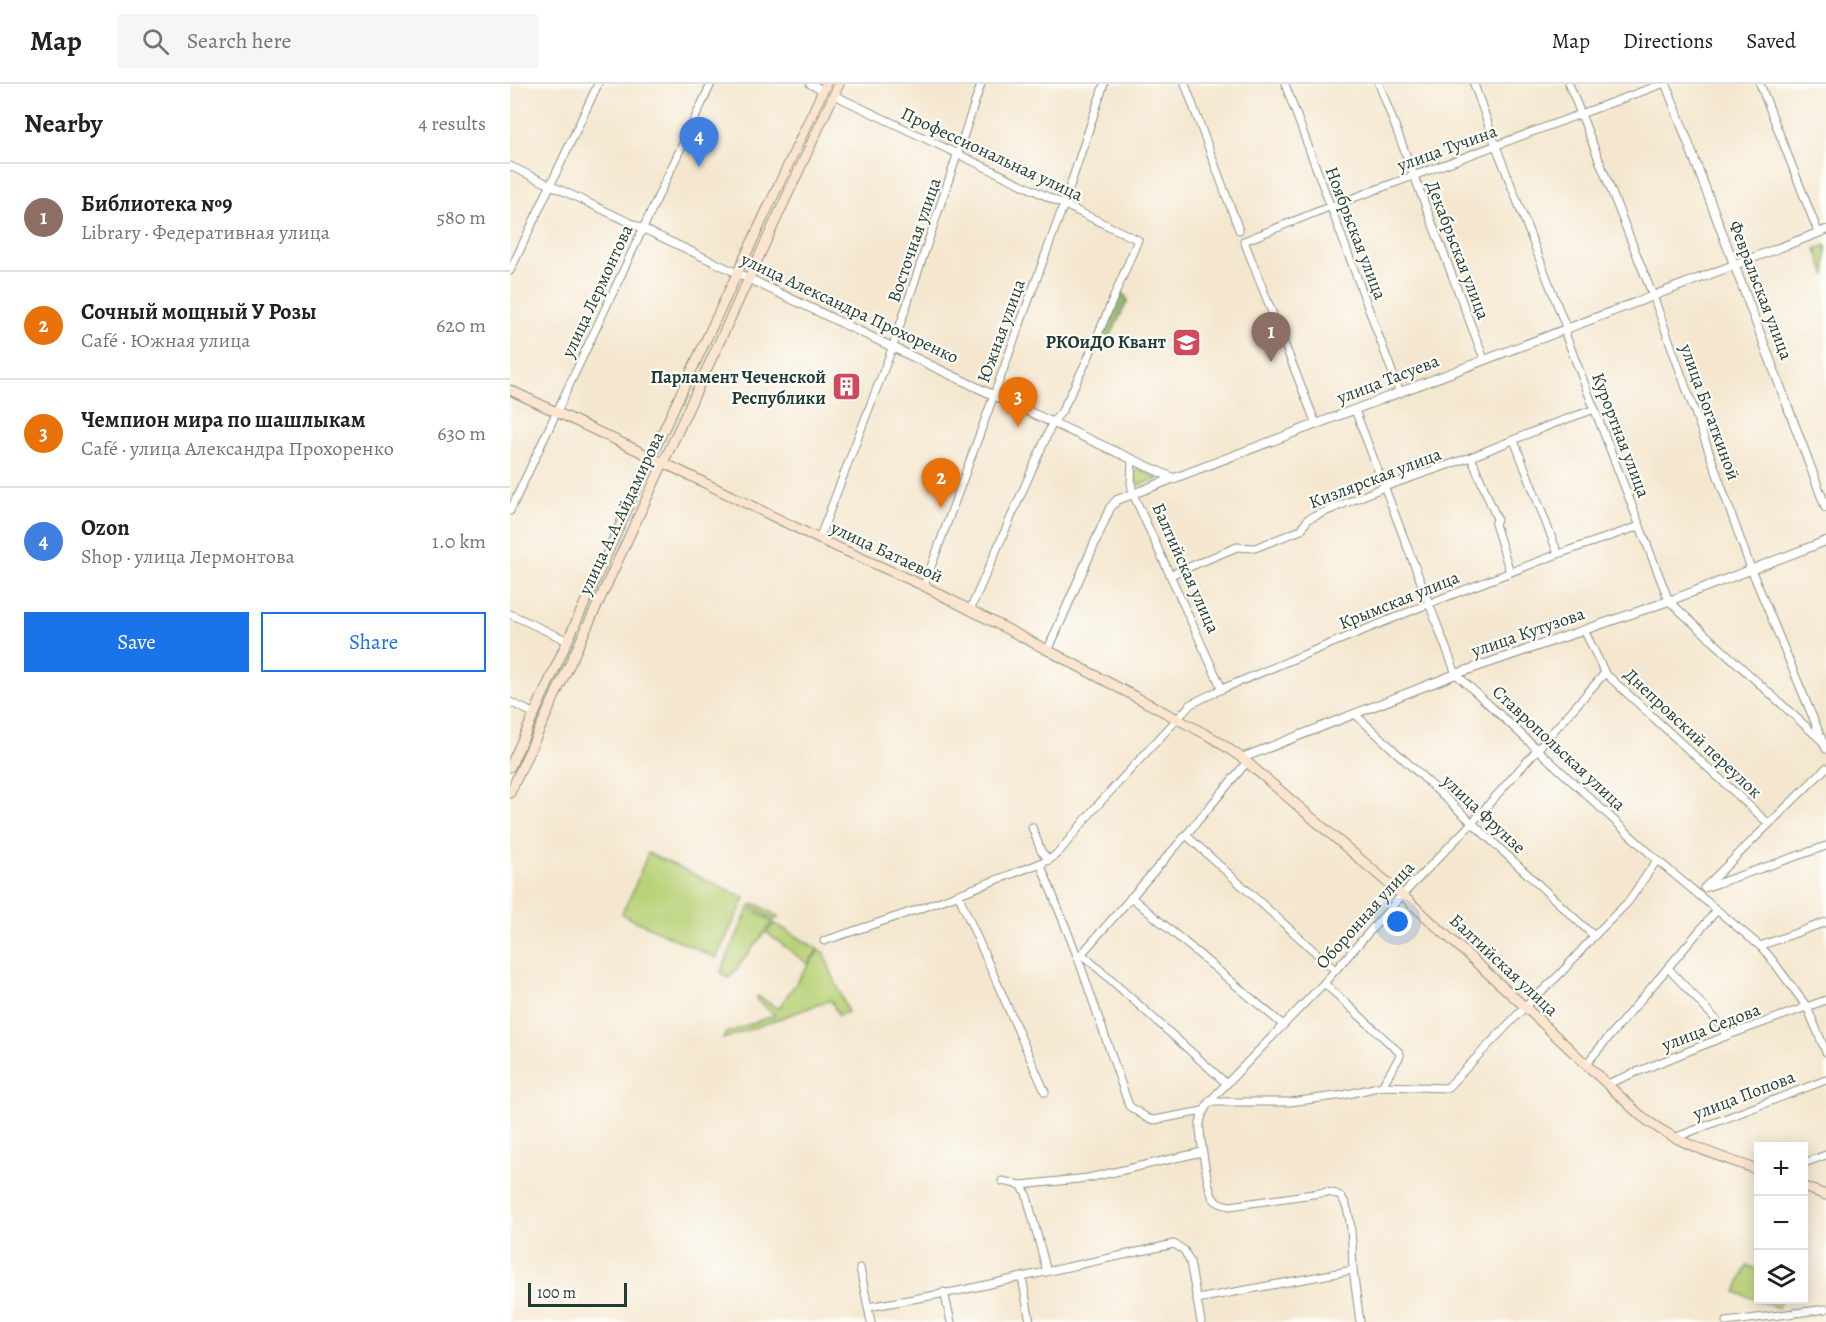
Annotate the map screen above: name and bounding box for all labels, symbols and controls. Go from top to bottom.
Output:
search box [118,14,538,68]
text: Map [30,22,82,60]
icon: search [139,25,172,58]
text: Search here [187,26,291,56]
text: Map [1552,27,1590,55]
text: Directions [1623,27,1713,55]
text: Saved [1746,27,1796,55]
street label: Профессиональная улица [897,101,1087,207]
text: Nearby [24,106,103,141]
text: 4 results [418,110,486,137]
pin: 4 [680,118,718,167]
street label: улица Тучина [1393,119,1501,177]
street label: Ноябрьская улица [1320,163,1393,304]
street label: Восточная улица [881,174,947,305]
street label: Декабрьская улица [1420,177,1496,324]
text: Библиотека №9 [81,189,232,219]
text: 1 [40,204,47,231]
text: 580 m [436,204,486,231]
street label: Февральская улица [1723,217,1799,364]
text: Library · Федеративная улица [81,219,330,246]
street label: улица Лермонтова [555,220,639,362]
street label: улица Александра Прохоренко [736,247,963,369]
street label: Южная улица [971,275,1031,386]
text: Сочный мощный У Розы [81,297,317,327]
text: 2 [39,312,48,339]
text: 620 m [436,312,486,339]
pin: 1 [1252,312,1290,362]
school or university icon: РКОиДО Квант [1171,326,1203,358]
text: Café · Южная улица [81,327,251,354]
place label: РКОиДО Квант [1045,330,1166,354]
street label: улица Богаткиной [1674,340,1746,483]
street label: улица Тасуева [1333,348,1443,410]
place label: Парламент Чеченской Республики [650,365,826,410]
street label: Курортная улица [1586,369,1656,502]
building icon: Парламент Чеченской Республики [831,371,863,403]
pin: 3 [998,378,1038,427]
text: Чемпион мира по шашлыкам [81,405,366,435]
text: 3 [39,420,48,447]
text: 630 m [437,420,486,447]
street label: улица А.А.Айдамирова [572,427,670,599]
text: Café · улица Александра Прохоренко [81,435,394,462]
street label: Кизлярская улица [1305,441,1445,514]
pin: 2 [922,458,960,508]
street label: Балтийская улица [1146,499,1226,638]
text: Ozon [81,513,130,543]
street label: улица Батаевой [826,515,947,588]
text: 4 [39,528,48,555]
text: 1.0 km [432,528,486,555]
text: Shop · улица Лермонтова [81,543,295,570]
street label: Крымская улица [1335,565,1463,635]
street label: улица Кутузова [1467,601,1589,663]
button: Save [24,612,249,672]
button: Share [261,612,486,672]
street label: Днепровский переулок [1619,663,1767,803]
street label: Ставропольская улица [1487,680,1631,817]
street label: улица Фрунзе [1436,768,1531,859]
street label: Оборонная улица [1310,856,1420,974]
your location [1383,907,1412,936]
street label: Балтийская улица [1444,908,1564,1022]
street label: улица Седова [1657,997,1764,1057]
street label: улица Попова [1689,1064,1799,1126]
map controls [1754,1142,1808,1304]
button: + [1754,1142,1808,1196]
button: − [1754,1196,1808,1250]
button: layers [1754,1250,1808,1304]
scale bar [528,1280,627,1308]
text: 100 m [537,1282,576,1304]

